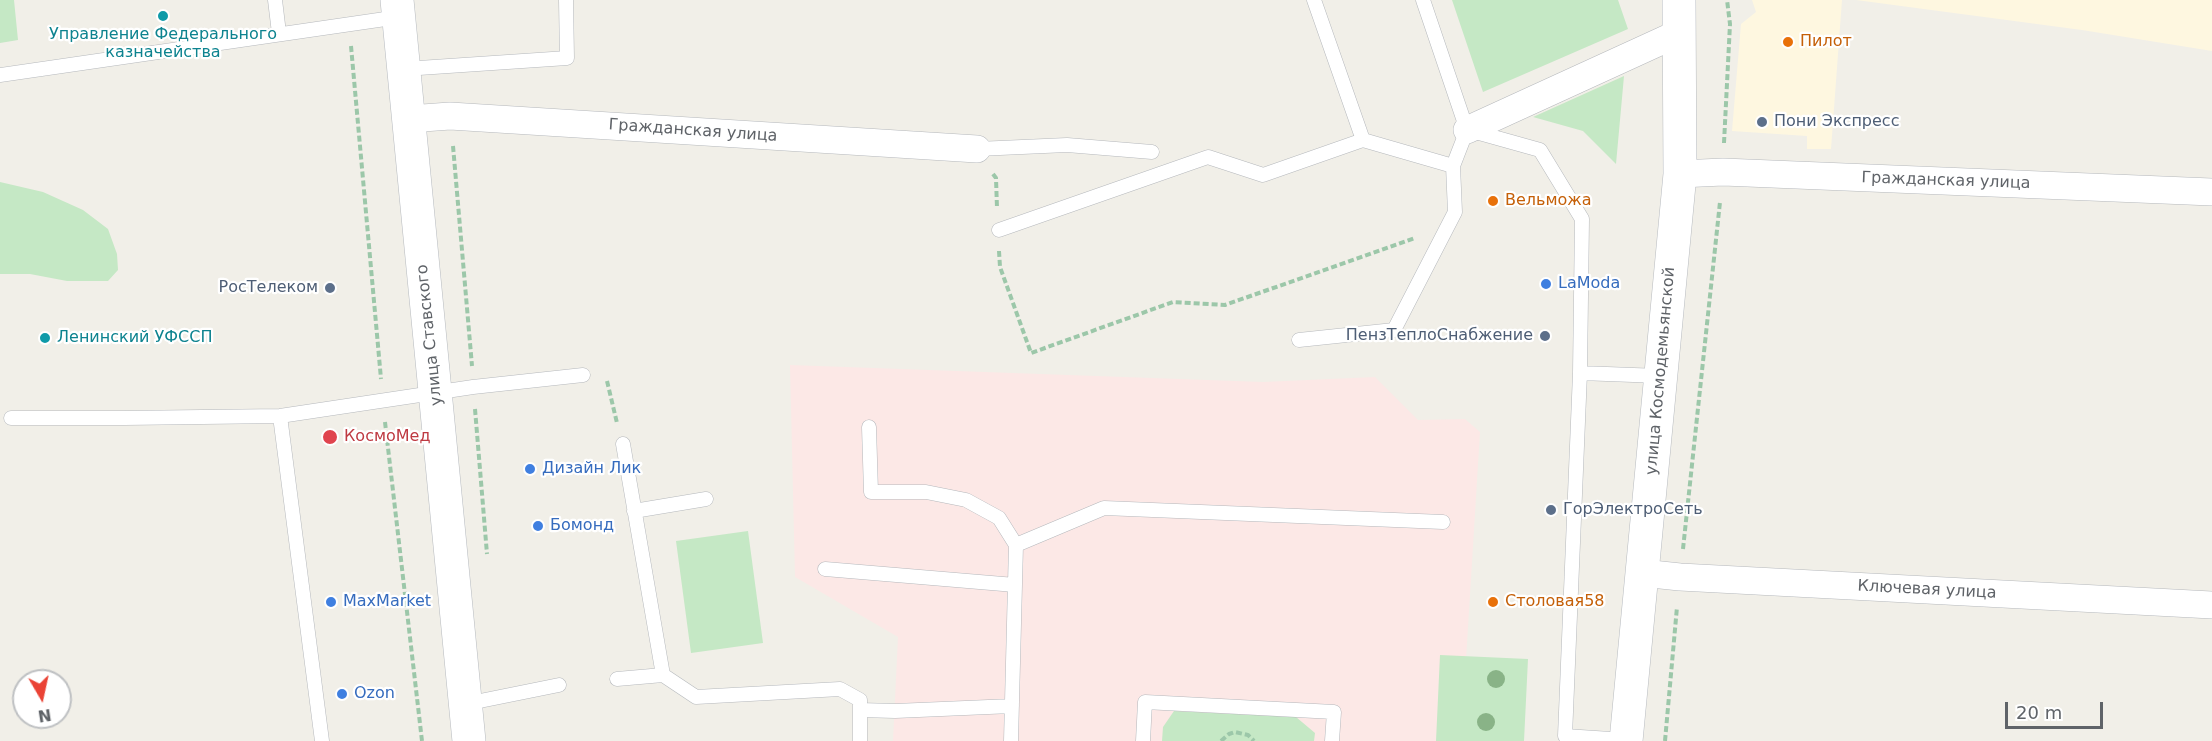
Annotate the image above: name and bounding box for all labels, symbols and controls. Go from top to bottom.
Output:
marker: Управление Федерального казначейства [156,9,170,23]
place label: Управление Федерального казначейства [49,25,277,63]
place label: Пилот [1800,32,1852,52]
marker: Пилот [1781,35,1795,49]
place label: Пони Экспресс [1774,112,1899,132]
marker: Пони Экспресс [1755,115,1769,129]
street label: Гражданская улица [608,116,778,146]
street label: Гражданская улица [1861,168,2031,194]
place label: Вельможа [1505,191,1592,211]
marker: Вельможа [1486,194,1500,208]
street label: улица Ставского [413,263,447,407]
street label: улица Космодемьянской [1642,266,1680,476]
place label: LaModa [1558,274,1620,294]
marker: LaModa [1539,277,1553,291]
place label: РосТелеком [219,278,318,298]
marker: РосТелеком [323,281,337,295]
place label: ПензТеплоСнабжение [1346,326,1533,346]
place label: Ленинский УФССП [57,328,212,348]
marker: ПензТеплоСнабжение [1538,329,1552,343]
marker: Ленинский УФССП [38,331,52,345]
place label: КосмоМед [344,427,431,447]
marker: КосмоМед [321,428,339,446]
place label: Дизайн Лик [542,459,641,479]
marker: Дизайн Лик [523,462,537,476]
place label: ГорЭлектроСеть [1563,500,1703,520]
marker: ГорЭлектроСеть [1544,503,1558,517]
place label: Бомонд [550,516,614,536]
marker: Бомонд [531,519,545,533]
street label: Ключевая улица [1857,577,1997,603]
place label: MaxMarket [343,592,431,612]
place label: Столовая58 [1505,592,1605,612]
marker: MaxMarket [324,595,338,609]
marker: Столовая58 [1486,595,1500,609]
north arrow [12,669,72,729]
place label: Ozon [354,684,395,704]
marker: Ozon [335,687,349,701]
scale bar [2008,690,2106,728]
text: 20 m [2016,702,2062,723]
text: N [36,705,53,726]

